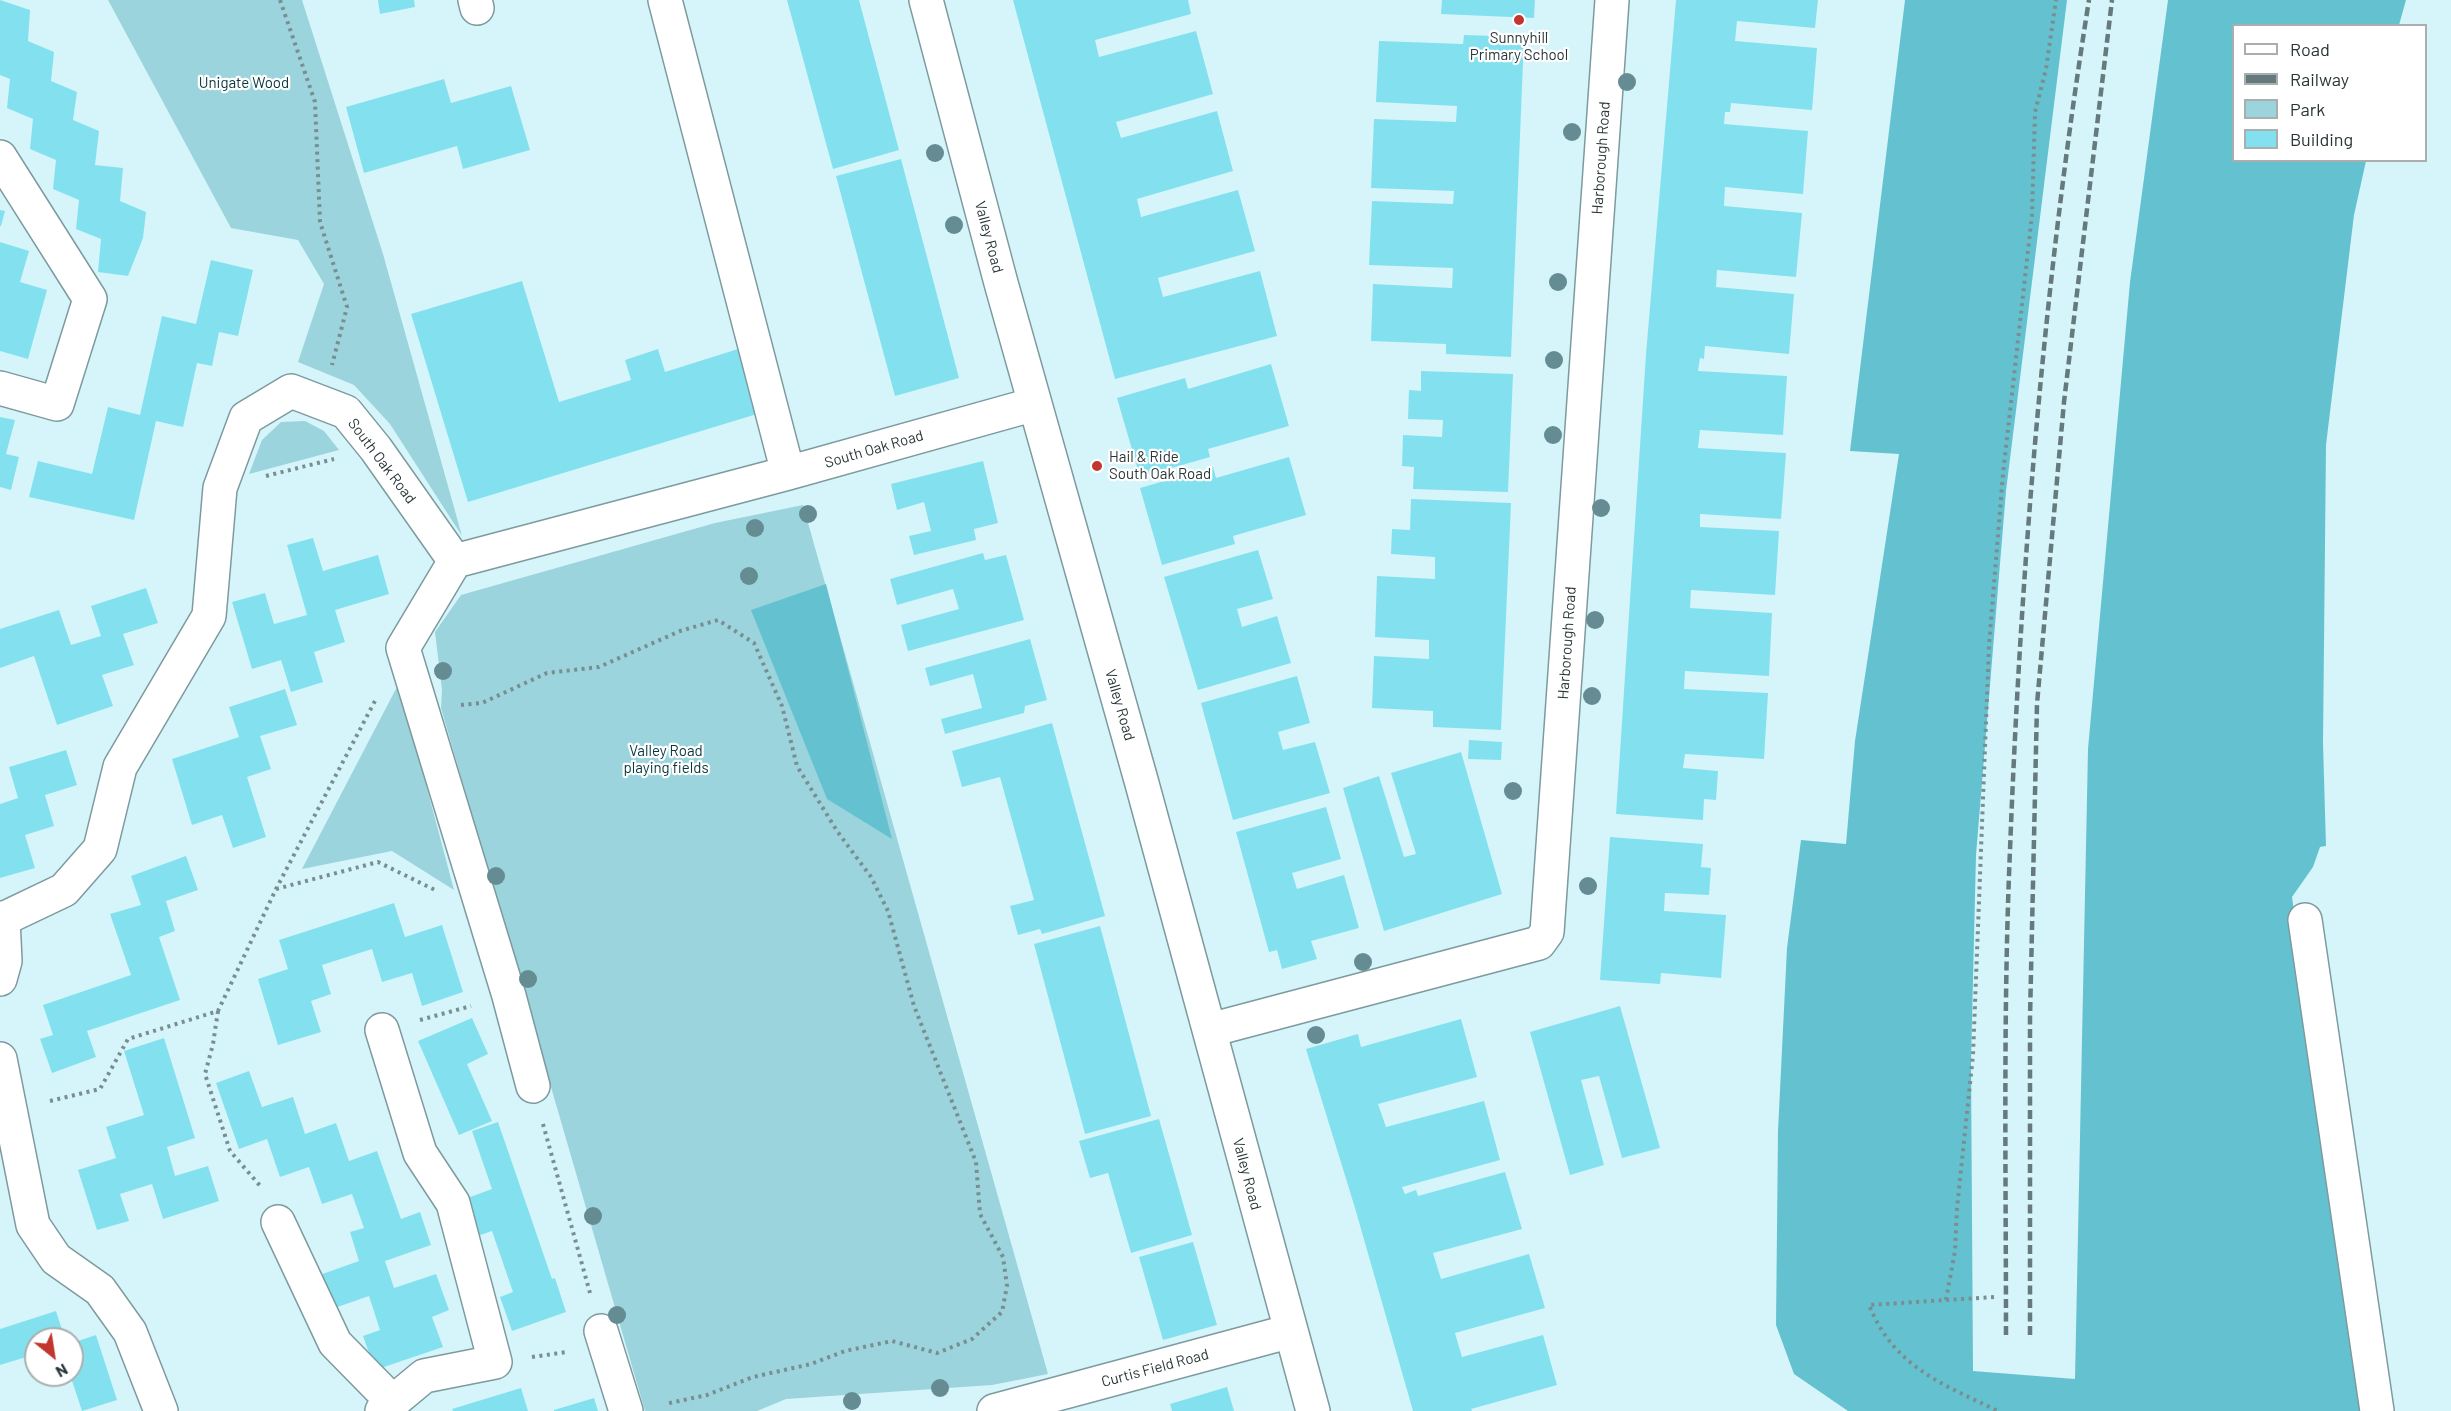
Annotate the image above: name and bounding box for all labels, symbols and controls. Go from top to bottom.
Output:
marker: Sunnyhill Primary School [1512,13,1526,27]
legend [2232,24,2427,162]
place label: Sunnyhill Primary School [1470,29,1568,64]
text: Road [2290,38,2330,60]
text: Railway [2290,68,2349,90]
park label: Unigate Wood [199,74,289,92]
text: Park [2290,98,2325,120]
street label: Harborough Road [1588,101,1614,215]
text: Building [2290,128,2353,150]
street label: Valley Road [971,199,1007,275]
street label: South Oak Road [344,415,420,507]
street label: South Oak Road [822,426,926,472]
place label: Hail & Ride South Oak Road [1109,448,1211,483]
marker: Hail & Ride South Oak Road [1090,459,1104,473]
street label: Harborough Road [1554,586,1580,700]
street label: Valley Road [1101,667,1139,743]
park label: Valley Road playing fields [623,742,709,777]
street label: Valley Road [1229,1136,1265,1212]
north arrow [24,1327,84,1387]
street label: Curtis Field Road [1099,1345,1211,1391]
text: N [53,1360,72,1382]

